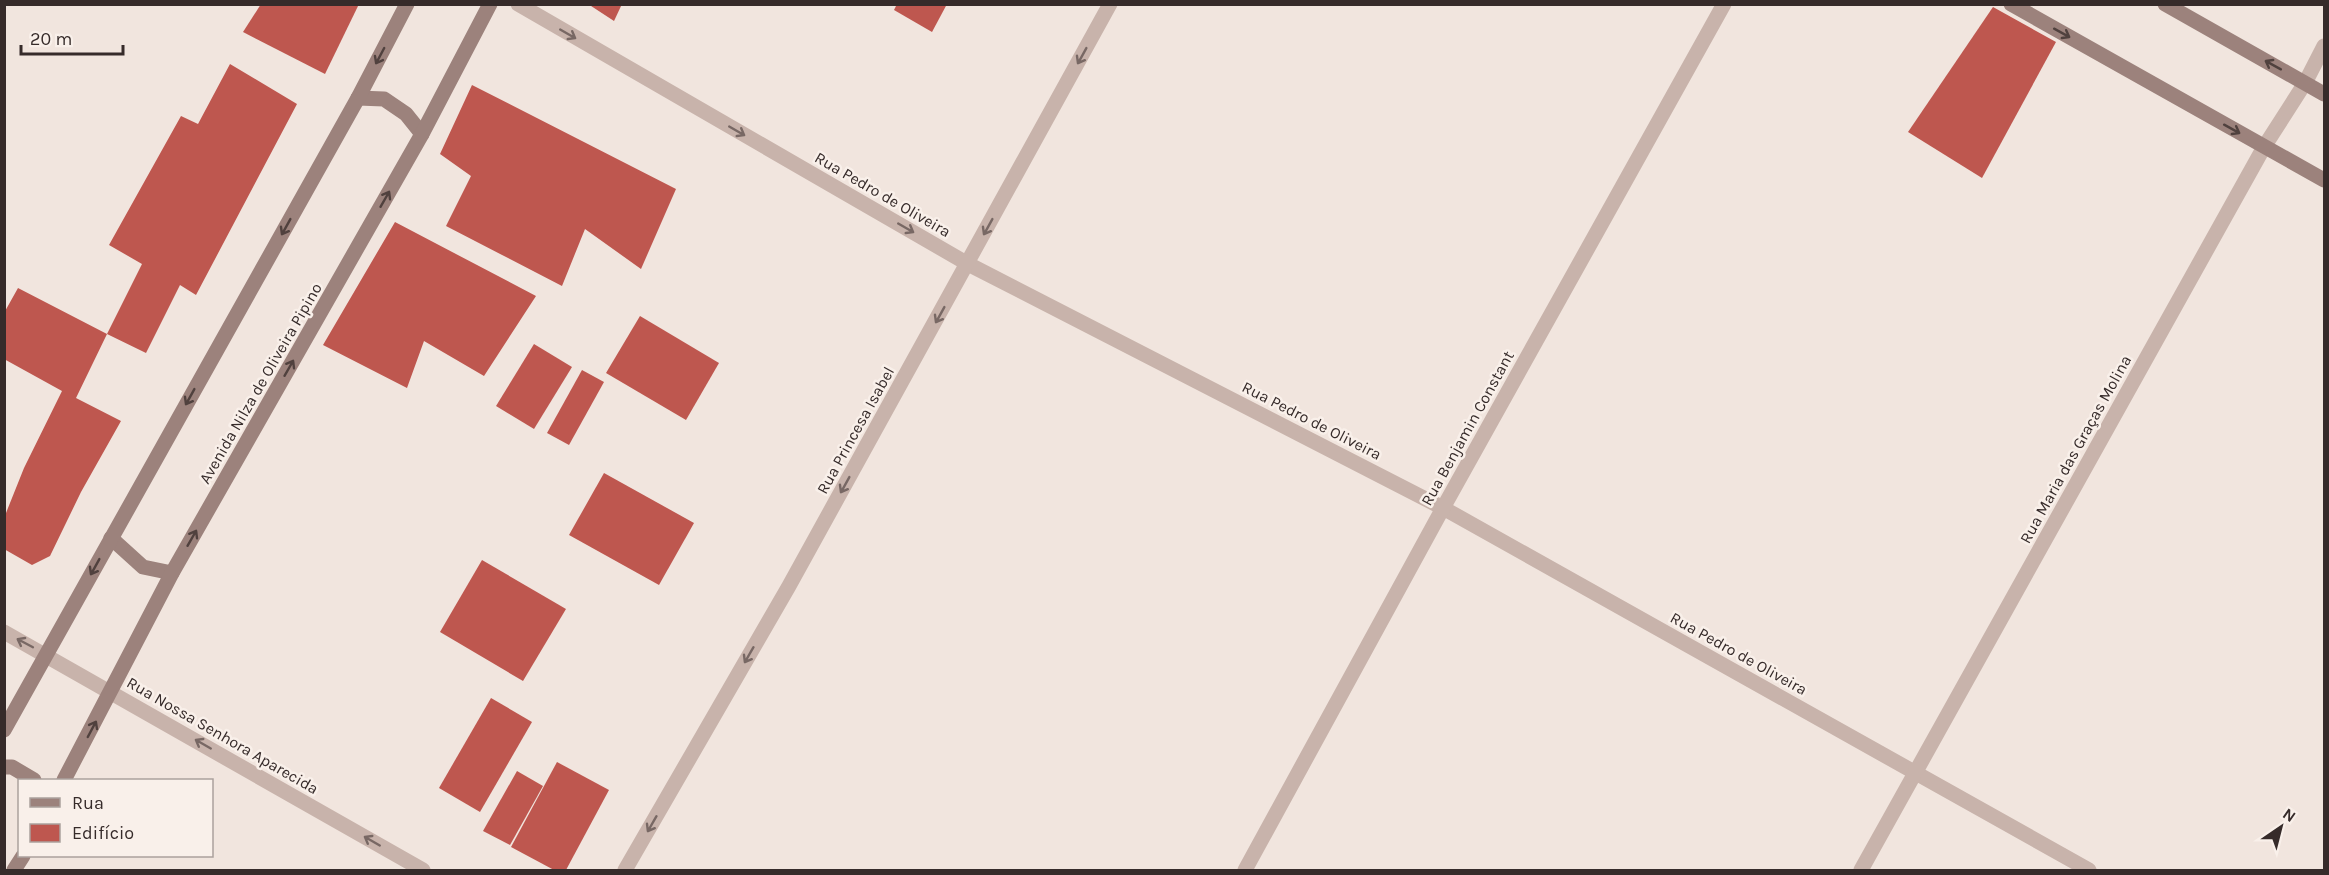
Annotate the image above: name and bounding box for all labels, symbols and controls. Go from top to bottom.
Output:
scale bar [21,18,123,56]
one-way arrow [2053,27,2070,39]
text: 20 m [30,28,72,50]
one-way arrow [559,28,576,40]
one-way arrow [374,47,385,65]
one-way arrow [1075,47,1087,64]
one-way arrow [2265,59,2282,71]
one-way arrow [2223,123,2240,135]
one-way arrow [728,126,746,137]
street label: Rua Pedro de Oliveira [811,148,954,241]
one-way arrow [379,191,391,208]
one-way arrow [279,218,291,235]
one-way arrow [982,218,994,235]
one-way arrow [897,223,915,234]
street label: Avenida Nilza de Oliveira Pipino [195,279,326,487]
one-way arrow [934,305,945,323]
street label: Rua Benjamin Constant [1417,348,1518,509]
street label: Rua Maria das Graças Molina [2016,352,2135,547]
one-way arrow [283,360,295,377]
street label: Rua Princesa Isabel [813,363,898,497]
street label: Rua Pedro de Oliveira [1239,377,1385,464]
one-way arrow [184,388,196,405]
one-way arrow [839,476,851,493]
one-way arrow [187,530,199,547]
one-way arrow [88,558,100,575]
street label: Rua Pedro de Oliveira [1667,608,1811,699]
one-way arrow [17,637,34,649]
one-way arrow [743,646,755,663]
street label: Rua Nossa Senhora Aparecida [124,673,322,798]
one-way arrow [87,720,98,738]
one-way arrow [195,738,212,750]
legend [18,779,213,857]
text: Rua [72,792,104,814]
north arrow [2251,797,2311,857]
text: N [2279,804,2299,826]
one-way arrow [646,815,658,832]
text: Edifício [72,822,134,844]
one-way arrow [364,835,381,847]

